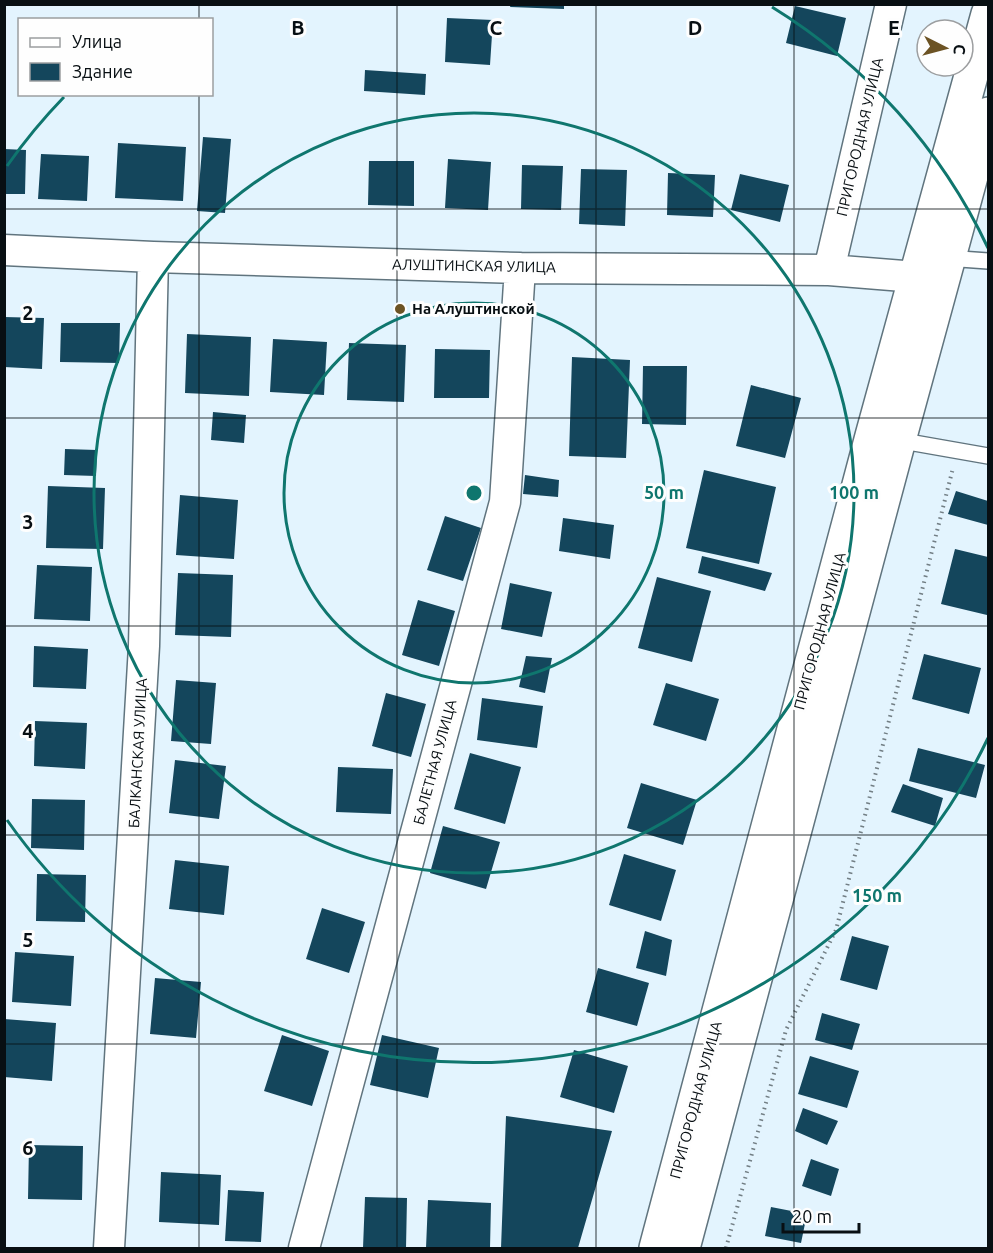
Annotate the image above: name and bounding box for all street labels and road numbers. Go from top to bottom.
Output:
street label: ПРИГОРОДНАЯ УЛИЦА [833,56,886,218]
street label: АЛУШТИНСКАЯ УЛИЦА [392,256,556,275]
street label: ПРИГОРОДНАЯ УЛИЦА [790,550,849,712]
street label: БАЛКАНСКАЯ УЛИЦА [125,677,150,829]
street label: БАЛЕТНАЯ УЛИЦА [410,697,459,826]
street label: ПРИГОРОДНАЯ УЛИЦА [666,1019,725,1181]

